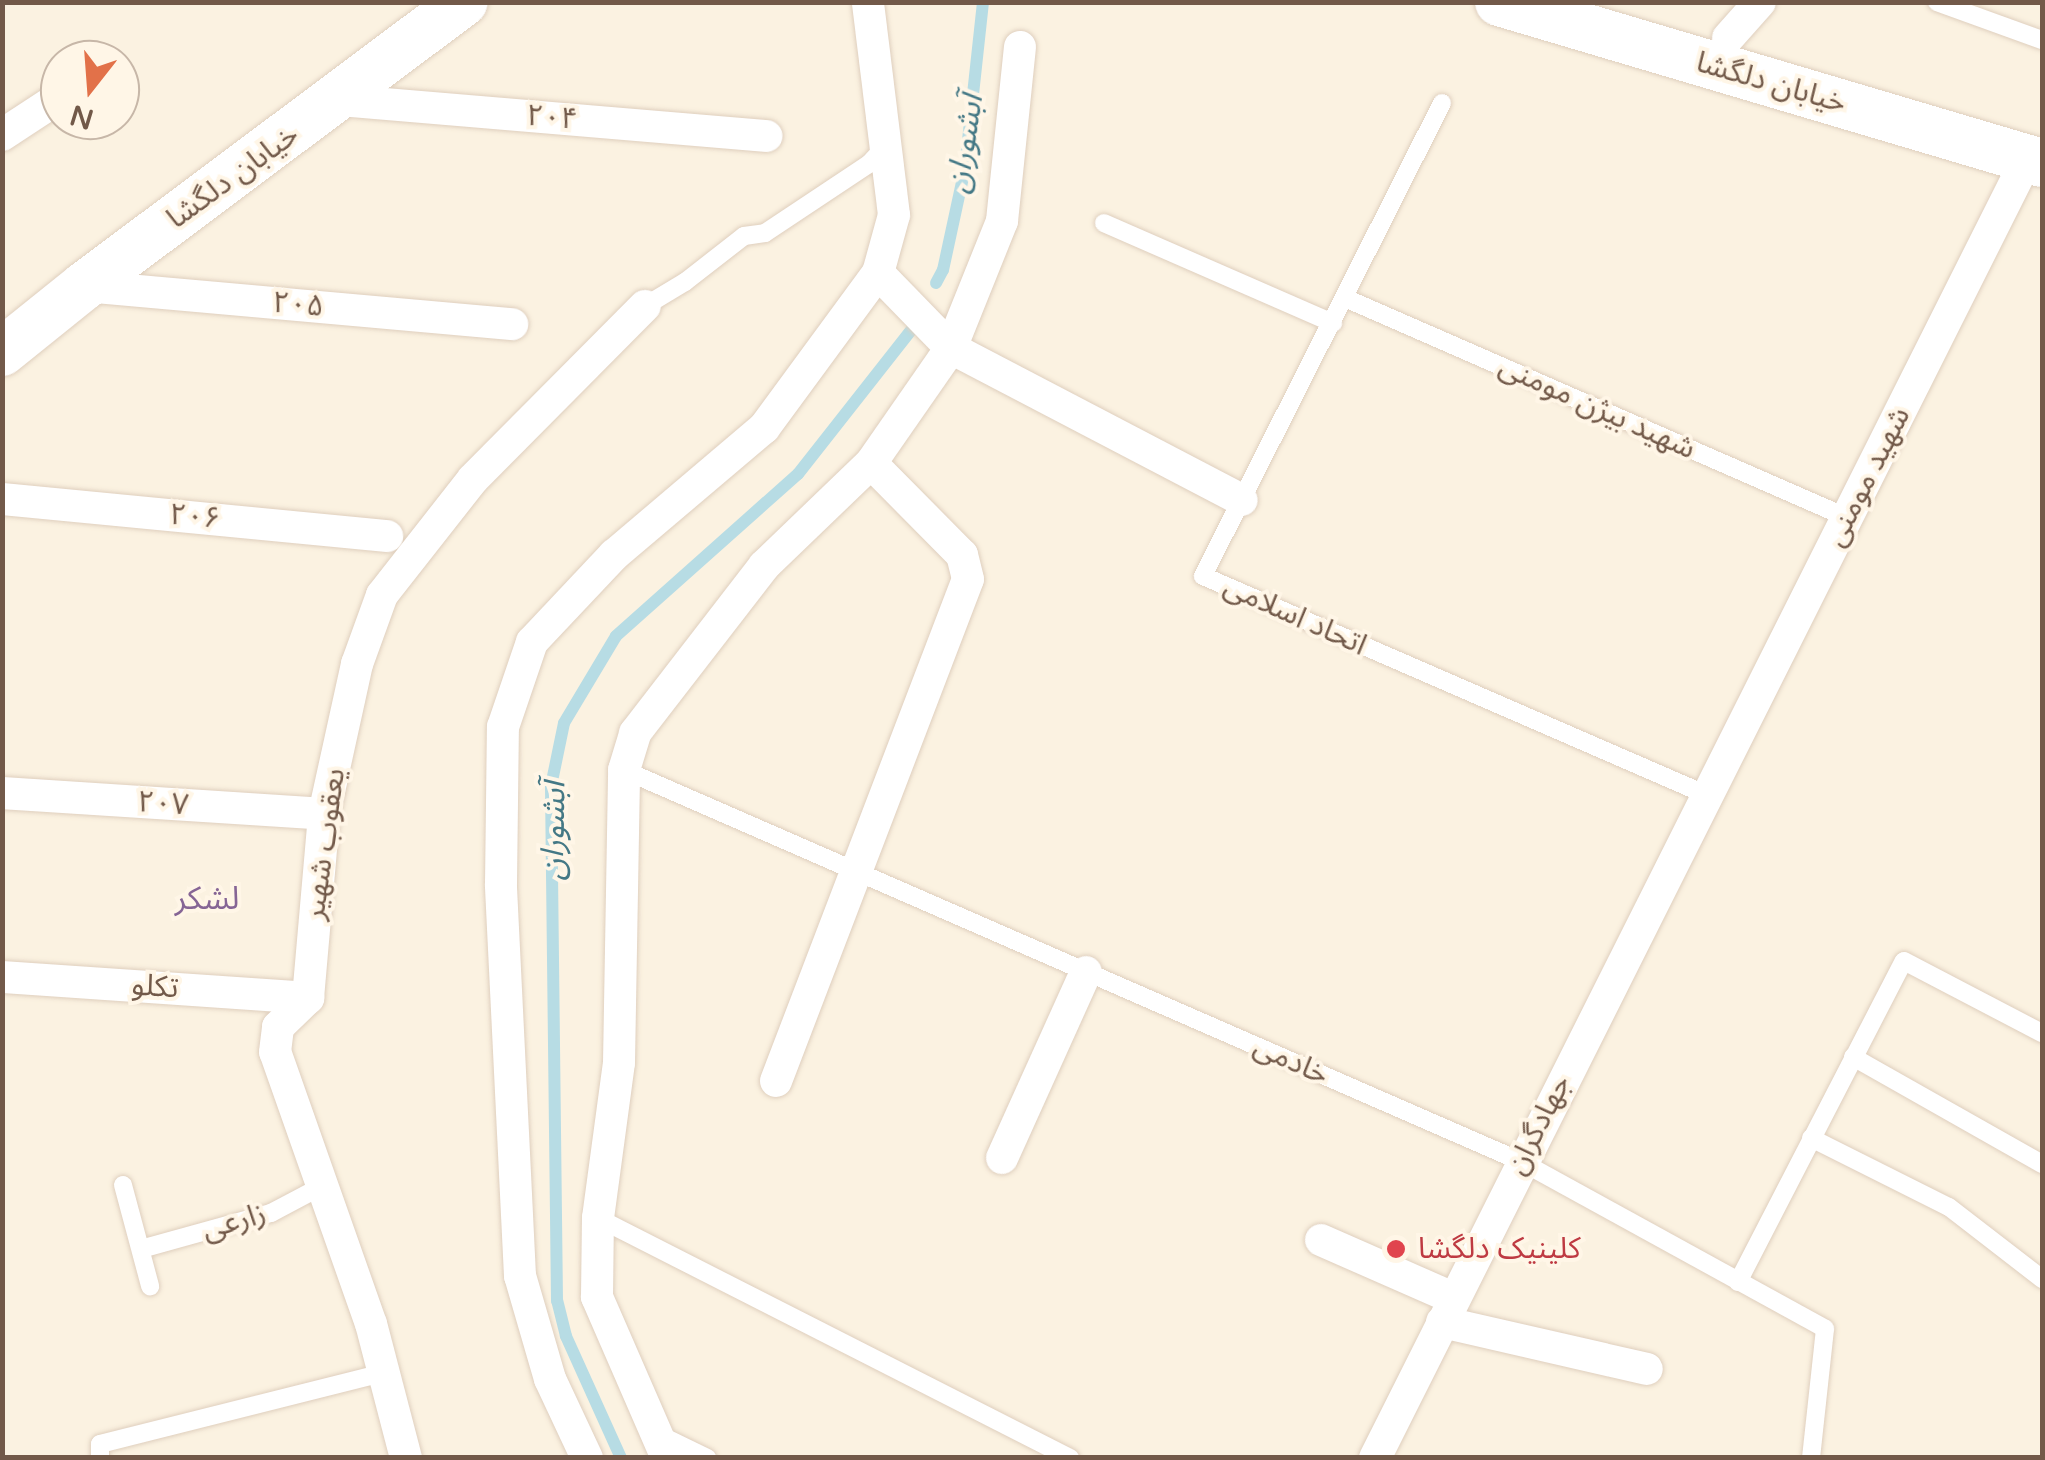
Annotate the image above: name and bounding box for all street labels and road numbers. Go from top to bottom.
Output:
street label: خیابان دلگشا [1692,44,1850,122]
street label: ۲۰۴ [525,98,579,138]
street label: خیابان دلگشا [160,117,306,237]
street label: ۲۰۵ [271,285,325,325]
street label: شهید بیژن مومنی [1493,349,1701,467]
street label: شهید مومنی [1818,401,1918,553]
street label: ۲۰۶ [168,497,222,537]
street label: اتحاد اسلامی [1218,569,1372,663]
street label: یعقوب شهیر [297,766,353,922]
street label: ۲۰۷ [136,784,190,824]
street label: تکلو [130,967,180,1007]
street label: خادمی [1248,1029,1334,1093]
street label: جهادگران [1499,1069,1579,1181]
street label: زارعی [198,1195,270,1249]

